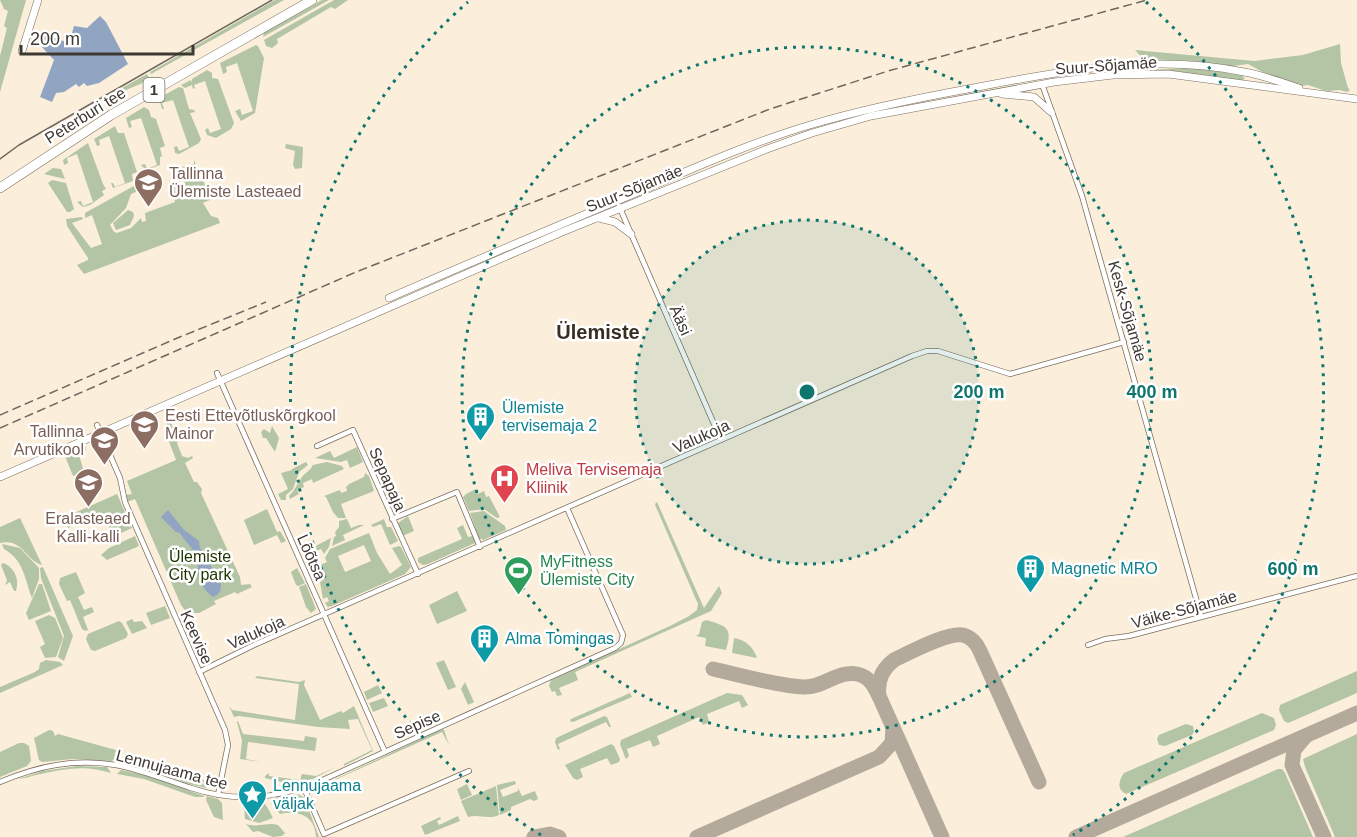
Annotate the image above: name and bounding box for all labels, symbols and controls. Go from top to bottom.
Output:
scale bar [21,18,194,56]
text: 200 m [30,29,80,49]
street label: Suur-Sõjamäe [1054,53,1158,78]
road number: 1 [144,78,164,102]
street label: Peterburi tee [42,84,129,147]
street label: Suur-Sõjamäe [584,161,685,216]
place label: Tallinna Ülemiste Lasteaed [169,165,302,200]
school or university icon: Tallinna Ülemiste Lasteaed [132,166,164,208]
street label: Kesk-Sõjamäe [1105,259,1150,364]
street label: Ääsi [666,303,695,338]
district label: Ülemiste [556,321,640,343]
centre of rings [797,382,817,402]
text: 200 m [953,382,1005,402]
text: 400 m [1126,382,1178,402]
place label: Ülemiste tervisemaja 2 [502,399,597,434]
building icon: Ülemiste tervisemaja 2 [465,400,497,442]
place label: Eesti Ettevõtluskõrgkool Mainor [165,407,336,442]
school or university icon: Eesti Ettevõtluskõrgkool Mainor [128,408,160,450]
street label: Valukoja [670,416,732,456]
place label: Tallinna Arvutikool [14,423,84,458]
school or university icon: Tallinna Arvutikool [89,424,121,466]
street label: Sepapaja [366,445,409,514]
place label: Meliva Tervisemaja Kliinik [526,461,662,496]
hospital icon: Meliva Tervisemaja Kliinik [489,462,521,504]
school or university icon: Eralasteaed Kalli-kalli [72,466,104,508]
place label: Eralasteaed Kalli-kalli [45,510,131,545]
street label: Lõõtsa [294,532,329,583]
park label: Ülemiste City park [168,548,233,583]
building icon: Magnetic MRO [1014,552,1046,594]
place label: MyFitness Ülemiste City [540,553,634,588]
sports icon: MyFitness Ülemiste City [503,554,535,596]
text: 600 m [1267,559,1319,579]
place label: Magnetic MRO [1051,560,1158,577]
street label: Väike-Sõjamäe [1130,587,1239,632]
street label: Keevise [177,608,216,667]
street label: Valukoja [225,612,287,652]
building icon: Alma Tomingas [468,622,500,664]
place label: Alma Tomingas [505,630,614,647]
street label: Sepise [391,707,443,742]
street label: Lennujaama tee [114,746,230,793]
place label: Lennujaama väljak [273,777,361,812]
place icon: Lennujaama väljak [236,778,268,820]

